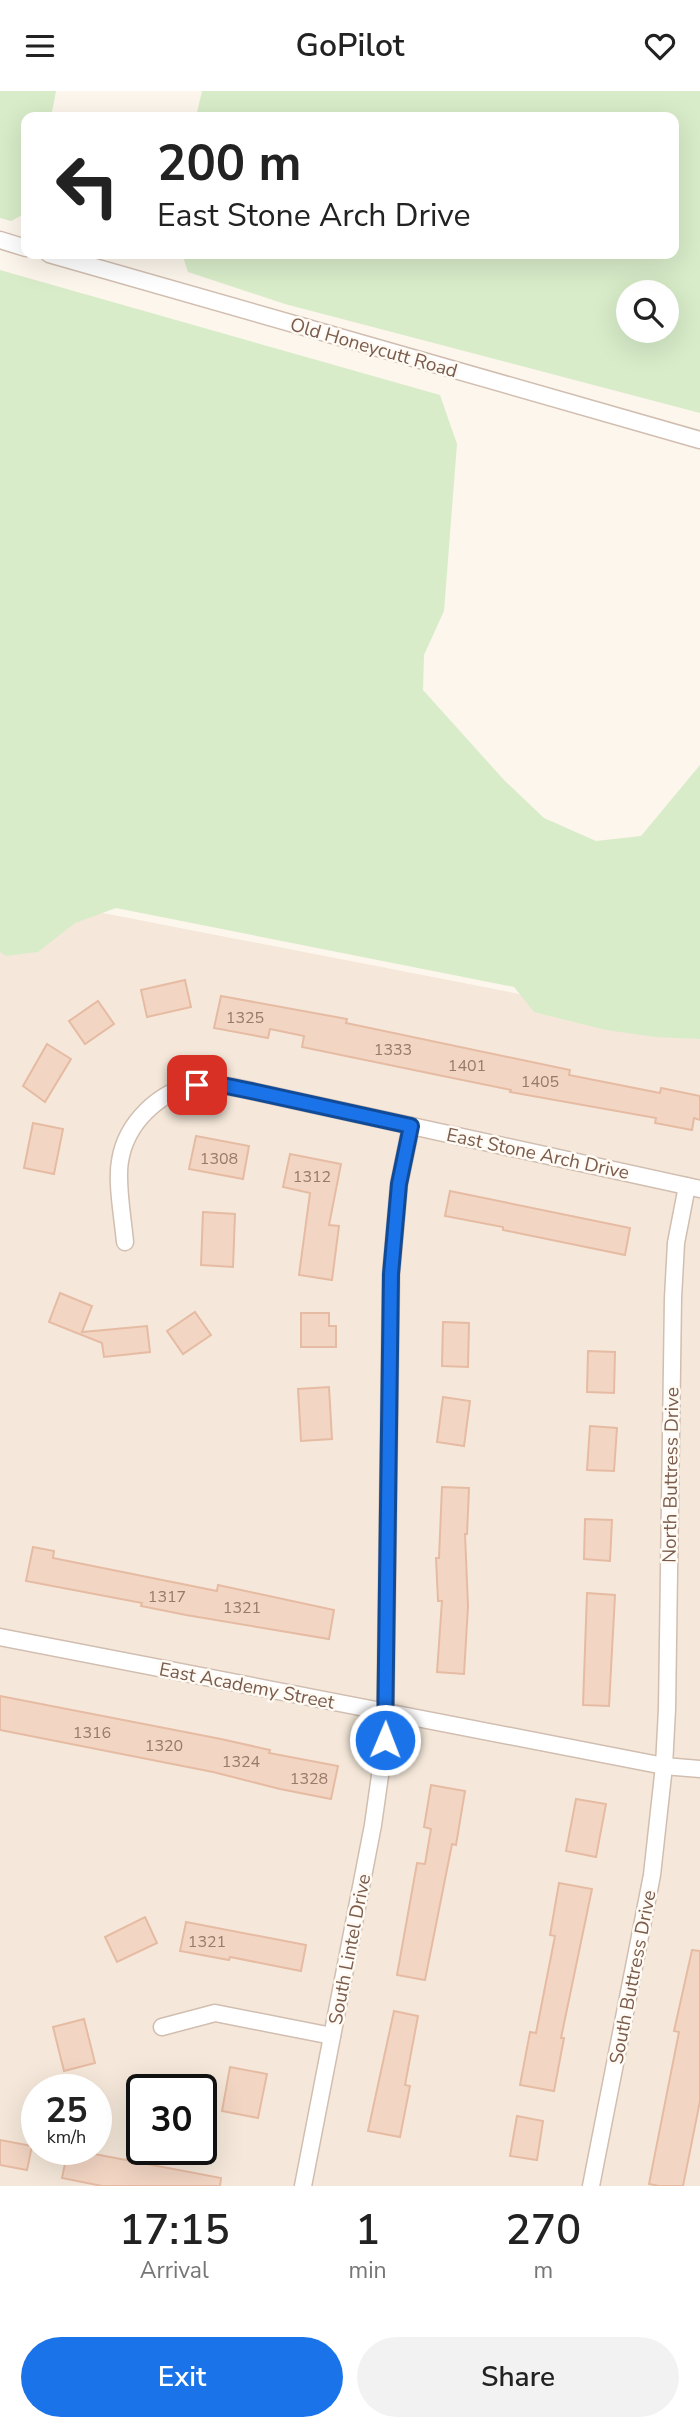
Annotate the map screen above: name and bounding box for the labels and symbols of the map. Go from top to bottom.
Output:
street label: Old Honeycutt Road [287,312,461,384]
house number: 1325 [226,1007,264,1029]
house number: 1333 [374,1039,412,1061]
pin [167,1055,227,1115]
house number: 1401 [448,1055,486,1077]
house number: 1405 [521,1071,559,1093]
street label: East Stone Arch Drive [444,1122,632,1186]
house number: 1308 [200,1148,238,1170]
house number: 1312 [293,1166,331,1188]
street label: North Buttress Drive [656,1387,686,1563]
house number: 1317 [148,1586,186,1608]
house number: 1321 [223,1597,261,1619]
street label: East Academy Street [157,1656,337,1716]
position arrow [348,1703,422,1777]
house number: 1316 [73,1722,111,1744]
house number: 1320 [145,1735,183,1757]
house number: 1324 [222,1751,261,1773]
house number: 1328 [290,1768,328,1790]
street label: South Lintel Drive [323,1872,377,2027]
street label: South Buttress Drive [603,1888,663,2066]
house number: 1321 [188,1931,226,1953]
speed limit sign: 30 [126,2074,217,2165]

